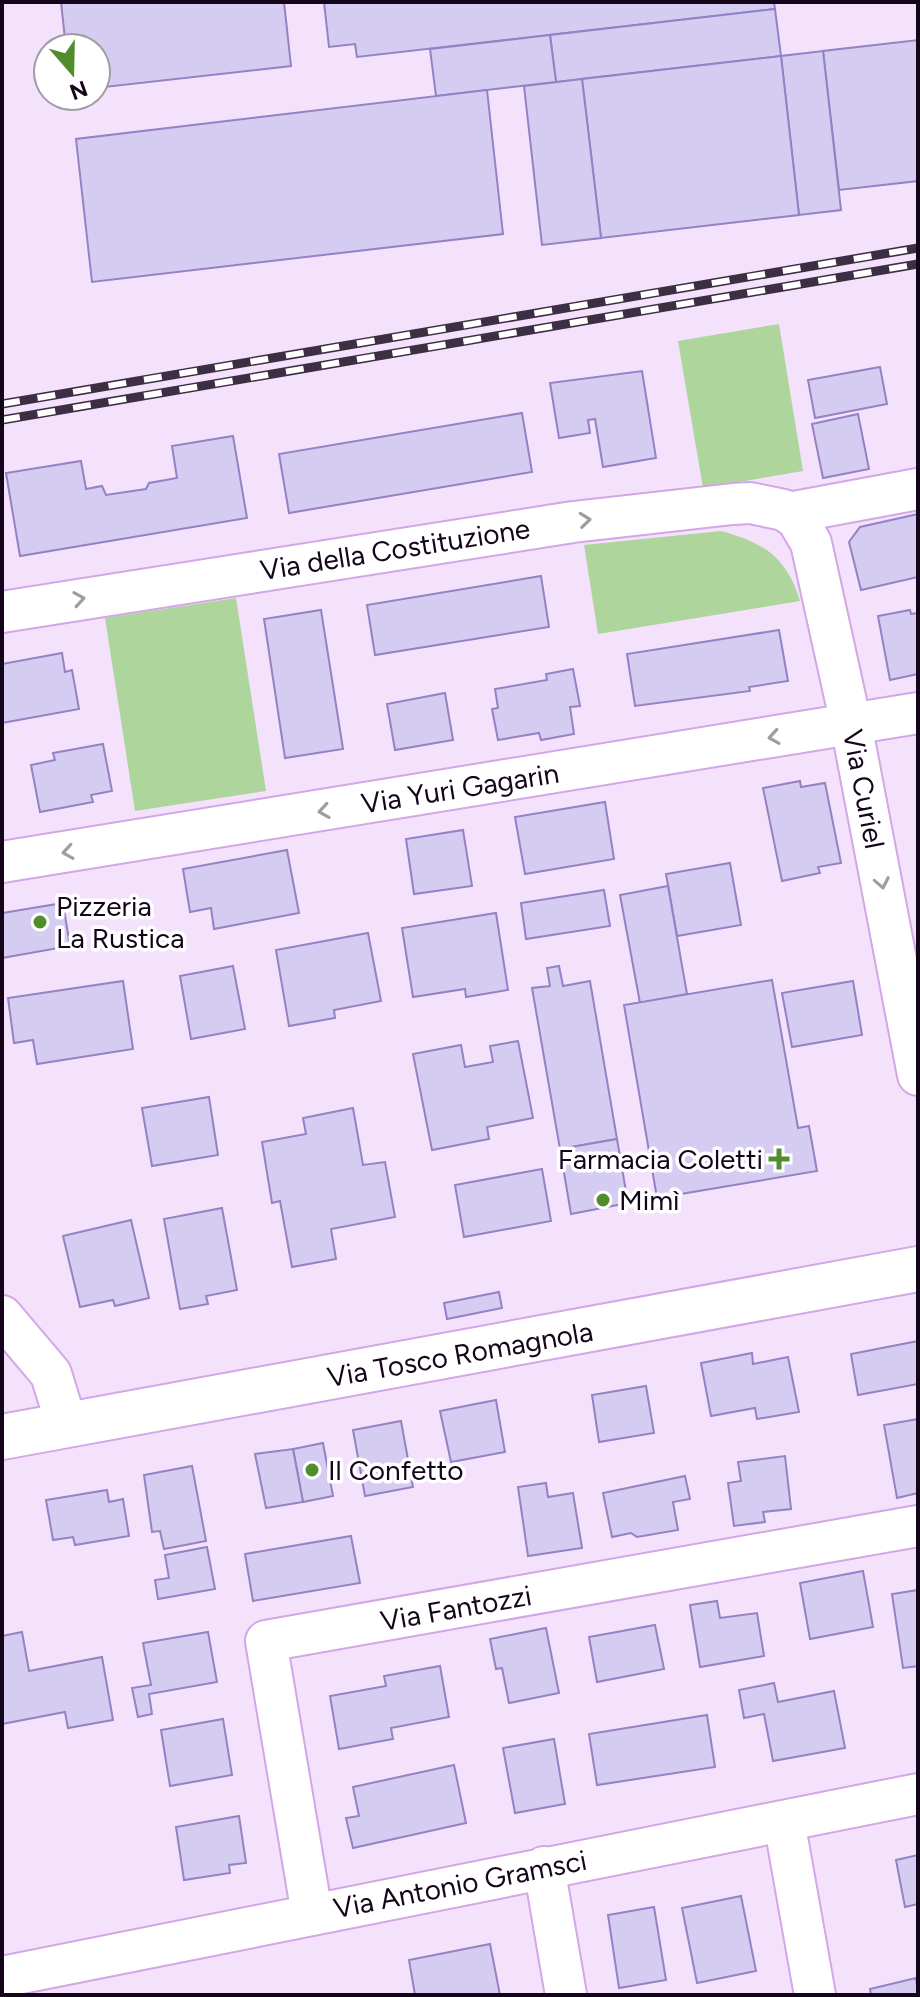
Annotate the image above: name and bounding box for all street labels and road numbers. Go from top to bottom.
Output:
street label: Via della Costituzione [258,511,532,587]
street label: Via Curiel [836,727,892,851]
street label: Via Yuri Gagarin [359,756,561,820]
street label: Via Tosco Romagnola [325,1314,595,1394]
street label: Via Fantozzi [378,1578,534,1638]
street label: Via Antonio Gramsci [330,1843,590,1925]

